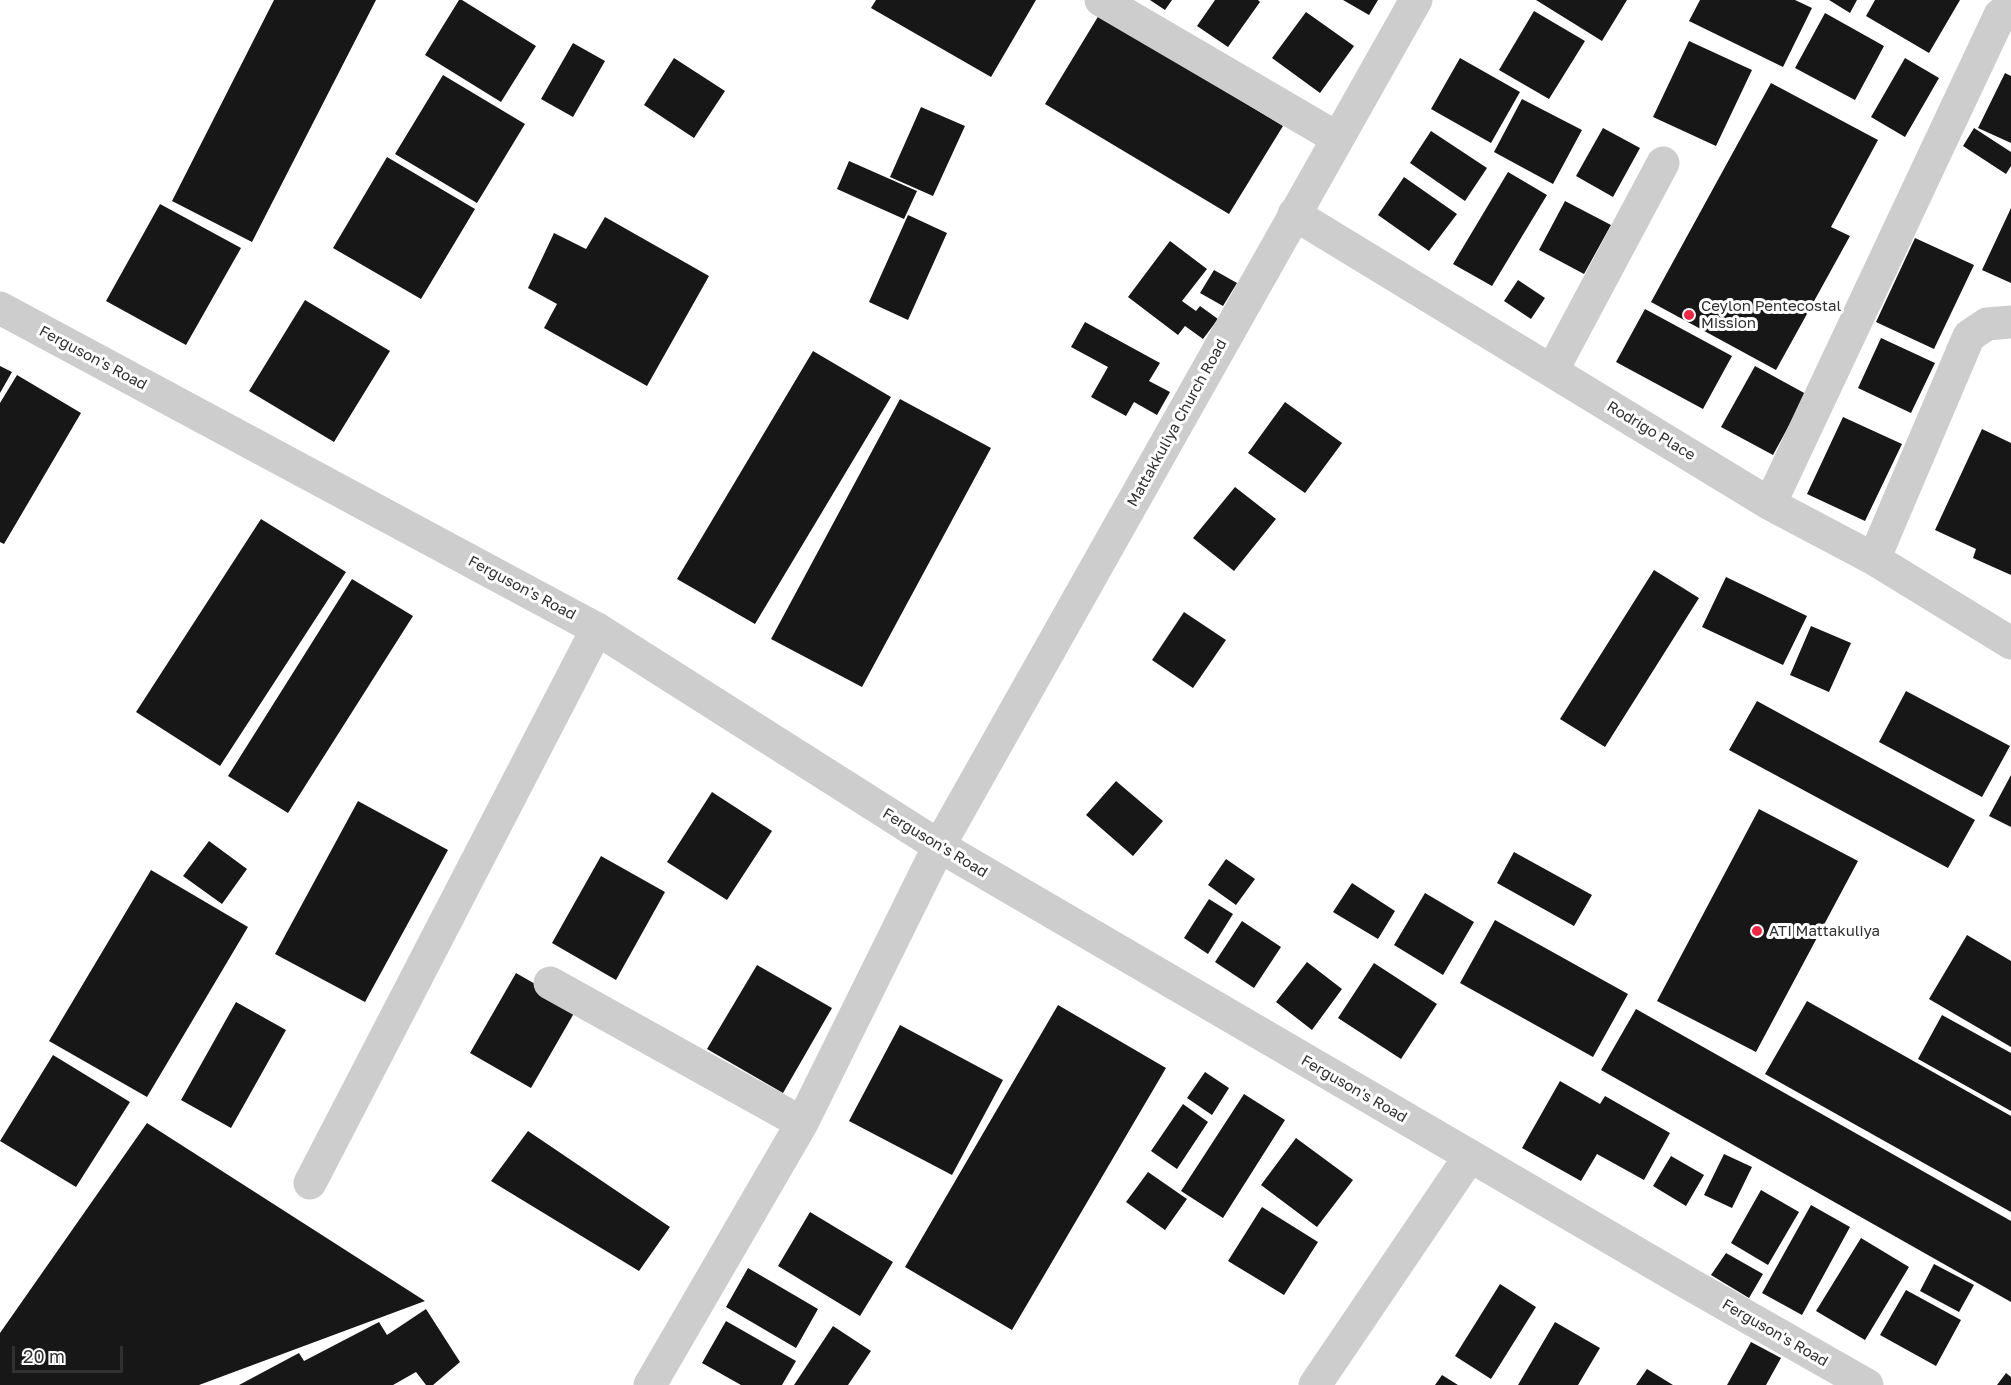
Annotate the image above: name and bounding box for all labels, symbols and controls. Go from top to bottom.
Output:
place label: Ceylon Pentecostal Mission [1701,297,1841,332]
marker: Ceylon Pentecostal Mission [1682,308,1696,322]
street label: Ferguson's Road [36,322,150,394]
street label: Mattakkuliya Church Road [1123,336,1231,510]
street label: Rodrigo Place [1603,398,1699,464]
street label: Ferguson's Road [465,552,579,624]
street label: Ferguson's Road [879,805,991,881]
place label: ATI Mattakuliya [1769,922,1880,940]
marker: ATI Mattakuliya [1750,924,1764,938]
street label: Ferguson's Road [1298,1051,1410,1127]
street label: Ferguson's Road [1719,1295,1831,1371]
scale bar [15,1334,126,1372]
text: 20 m [23,1345,65,1367]

